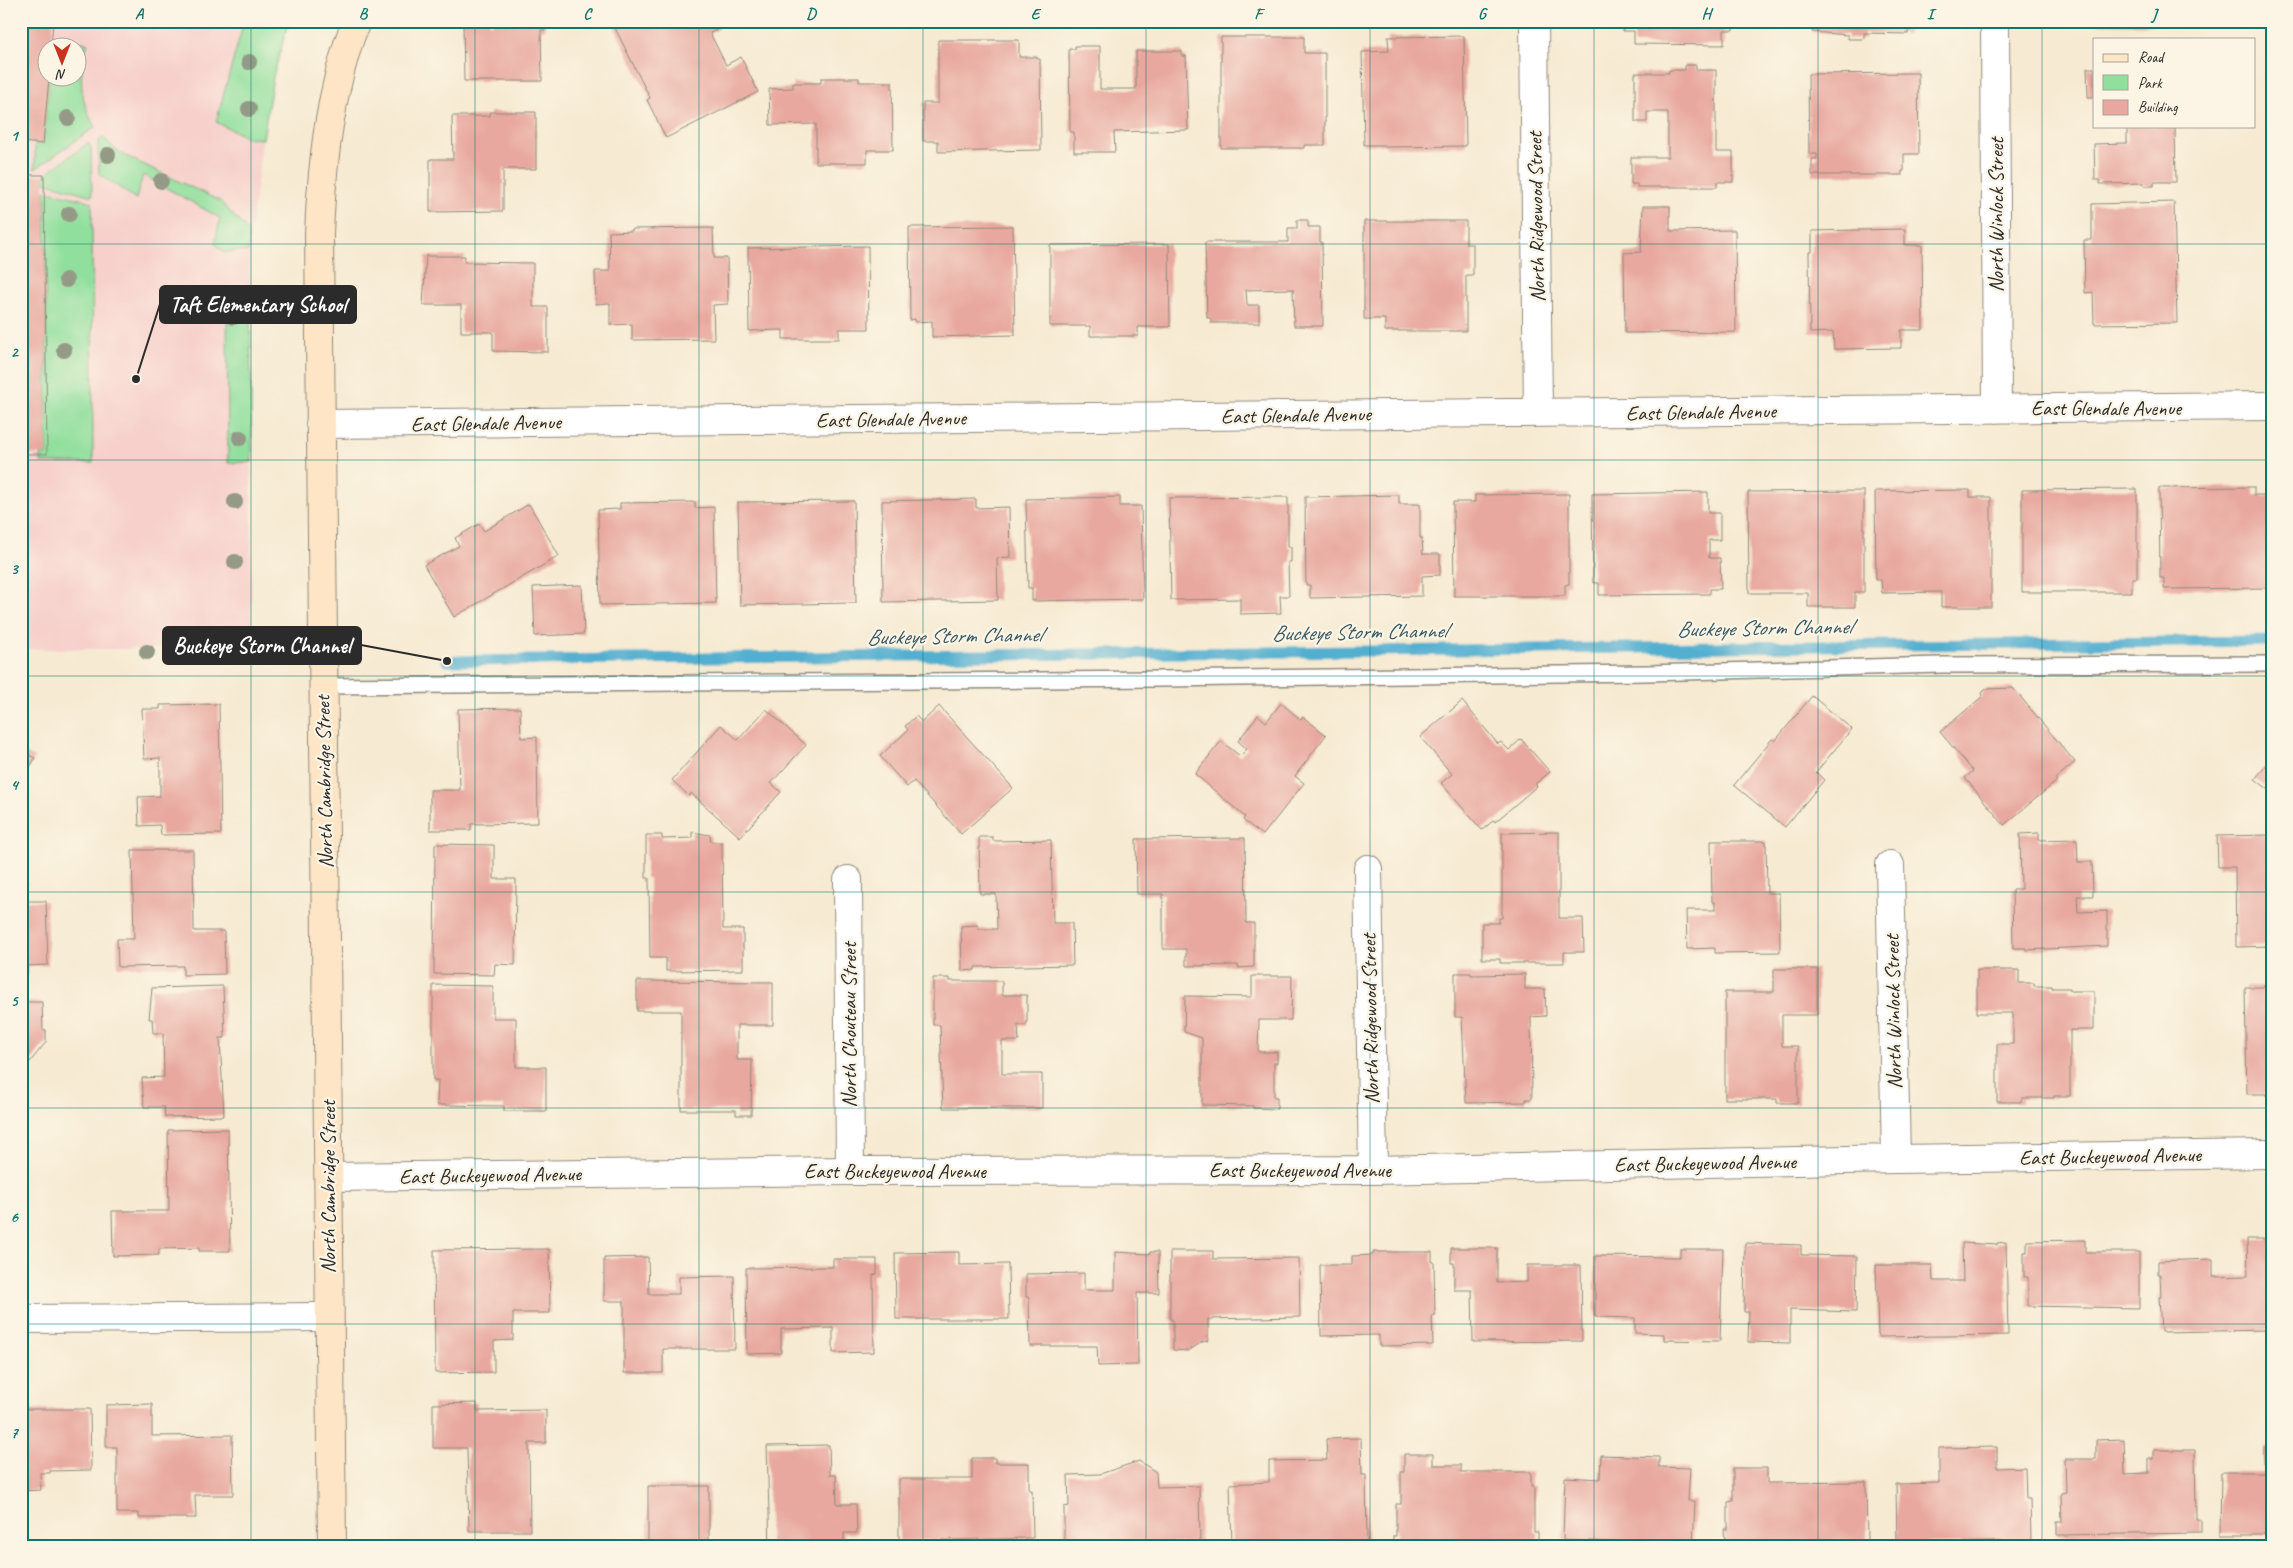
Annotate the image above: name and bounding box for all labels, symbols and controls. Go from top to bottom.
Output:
text: A [135,4,145,24]
text: B [359,4,369,24]
text: C [583,4,593,24]
text: D [806,4,817,24]
text: E [1031,4,1042,24]
text: F [1254,4,1265,24]
text: G [1478,4,1488,24]
text: H [1701,4,1713,24]
text: I [1927,4,1937,24]
text: J [2150,4,2159,24]
north arrow [38,38,88,88]
legend [2093,38,2256,128]
text: Road [2138,48,2165,67]
text: N [55,66,66,83]
text: Park [2138,74,2163,93]
text: Building [2138,98,2178,117]
text: 1 [10,126,19,146]
street label: North Ridgewood Street [1521,130,1550,302]
street label: North Winlock Street [1983,136,2009,292]
callout: Taft Elementary School [160,286,356,323]
text: Taft Elementary School [170,291,350,319]
text: 2 [10,342,19,362]
street label: East Glendale Avenue [2031,395,2183,421]
street label: East Glendale Avenue [1626,398,1778,426]
street label: East Glendale Avenue [1221,401,1373,429]
street label: East Glendale Avenue [816,405,968,433]
street label: East Glendale Avenue [411,409,563,437]
text: 3 [10,559,19,579]
water label: Buckeye Storm Channel [1676,612,1859,644]
water label: Buckeye Storm Channel [1271,616,1454,648]
water label: Buckeye Storm Channel [866,620,1049,652]
callout: Buckeye Storm Channel [163,627,361,664]
text: Buckeye Storm Channel [173,632,355,660]
street label: North Cambridge Street [309,693,339,869]
text: 4 [10,775,19,795]
street label: North Ridgewood Street [1355,932,1384,1104]
street label: North Winlock Street [1879,933,1907,1089]
street label: North Chouteau Street [836,940,862,1108]
text: 5 [11,991,20,1011]
street label: North Cambridge Street [315,1098,341,1273]
street label: East Buckeyewood Avenue [2019,1141,2202,1171]
street label: East Buckeyewood Avenue [1614,1148,1797,1178]
street label: East Buckeyewood Avenue [1209,1157,1392,1183]
street label: East Buckeyewood Avenue [804,1158,987,1184]
street label: East Buckeyewood Avenue [399,1160,582,1190]
text: 6 [10,1207,19,1227]
text: 7 [10,1423,19,1443]

